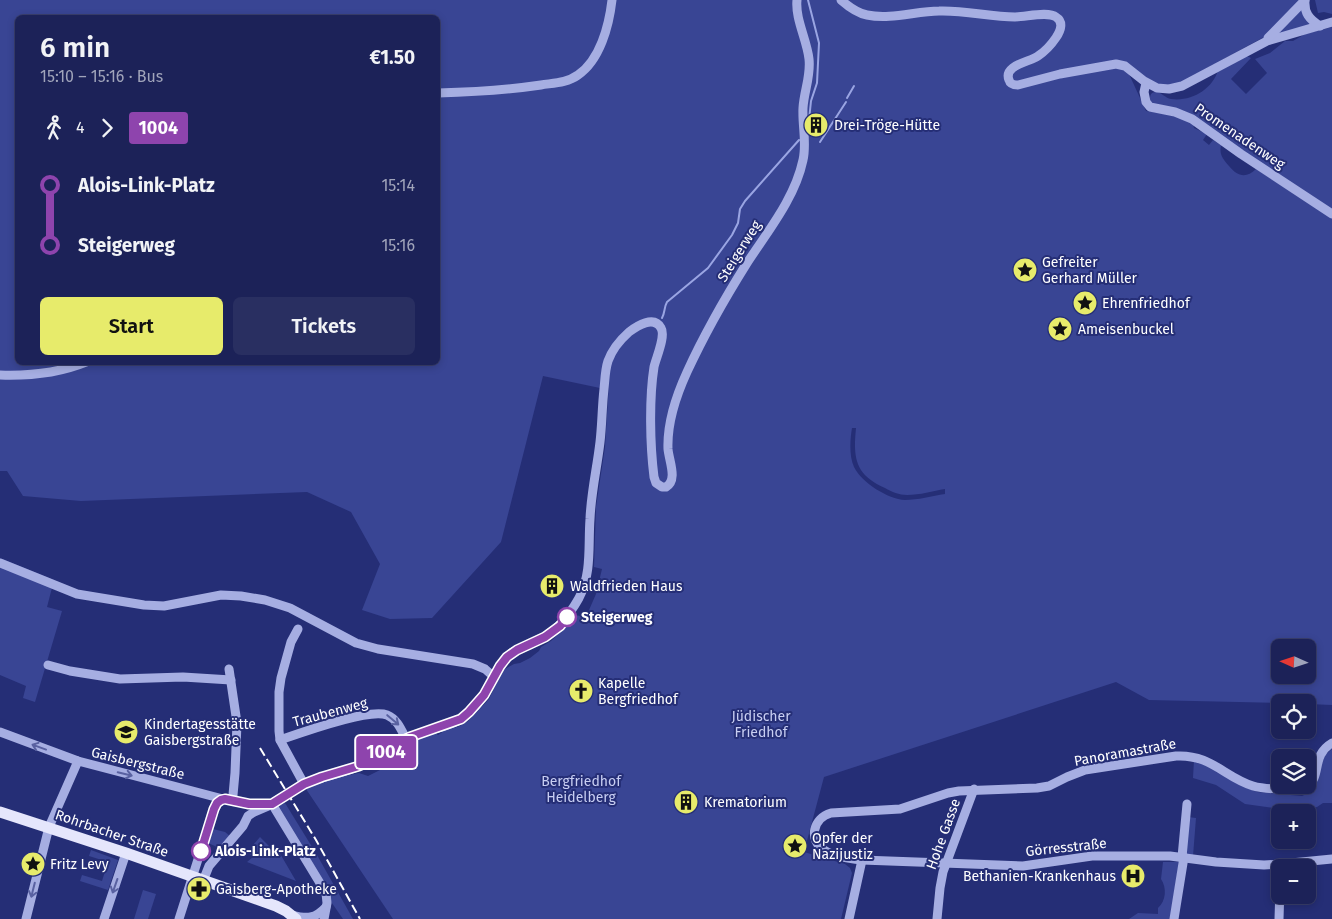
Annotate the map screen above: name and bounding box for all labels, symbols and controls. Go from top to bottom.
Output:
text: 6 min [40,31,110,64]
text: €1.50 [369,46,415,69]
text: 15:10 – 15:16 · Bus [40,67,163,86]
street label: Promenadenweg [1191,100,1289,173]
building icon: Drei-Tröge-Hütte [803,112,829,138]
icon: walk [40,114,68,142]
icon: forward [93,114,121,142]
text: 1004 [139,117,178,139]
place label: Drei-Tröge-Hütte [834,117,940,134]
text: 4 [76,118,85,137]
text: Alois-Link-Platz [78,174,215,197]
text: 15:14 [381,176,415,195]
street label: Steigerweg [714,217,765,285]
text: Steigerweg [78,234,175,257]
text: 15:16 [381,236,415,255]
place label: Gefreiter Gerhard Müller [1042,254,1138,287]
place icon: Gefreiter Gerhard Müller [1012,257,1038,283]
place icon: Ehrenfriedhof [1072,290,1098,316]
place label: Ehrenfriedhof [1102,295,1191,312]
button: Start [40,297,223,355]
button: Tickets [233,297,415,355]
place icon: Ameisenbuckel [1047,316,1073,342]
place label: Ameisenbuckel [1078,321,1174,338]
building icon: Waldfrieden Haus [539,573,565,599]
place label: Waldfrieden Haus [570,578,683,595]
marker: Steigerweg [557,607,577,627]
place label: Steigerweg [581,609,653,626]
north arrow [1271,639,1316,684]
map controls [1271,639,1316,904]
place label: Kapelle Bergfriedhof [598,675,679,708]
church icon: Kapelle Bergfriedhof [568,678,594,704]
street label: Traubenweg [291,694,370,731]
button: locate [1271,694,1316,739]
park label: Jüdischer Friedhof [731,708,791,741]
one-way arrow [386,715,399,726]
place label: Kindertagesstätte Gaisbergstraße [144,716,256,749]
school or university icon: Kindertagesstätte Gaisbergstraße [113,719,139,745]
street label: Panoramastraße [1073,735,1177,770]
line badge: 1004 [351,736,421,768]
text: 1004 [366,741,406,763]
one-way arrow [32,742,47,751]
street label: Gaisbergstraße [90,744,186,783]
button: layers [1271,749,1316,794]
one-way arrow [116,769,132,779]
park label: Bergfriedhof Heidelberg [541,773,622,806]
building icon: Krematorium [673,789,699,815]
place label: Krematorium [704,794,787,811]
street label: Hohe Gasse [923,796,964,872]
button: + [1271,804,1316,849]
street label: Rohrbacher Straße [53,806,171,861]
place label: Opfer der Nazijustiz [812,830,873,863]
place icon: Opfer der Nazijustiz [782,833,808,859]
street label: Görresstraße [1025,835,1107,860]
marker: Alois-Link-Platz [191,841,211,861]
place label: Alois-Link-Platz [214,843,316,860]
place icon: Fritz Levy [20,851,46,877]
place label: Fritz Levy [50,856,109,873]
button: − [1271,859,1316,904]
hospital icon: Bethanien-Krankenhaus [1120,863,1146,889]
place label: Bethanien-Krankenhaus [963,868,1116,885]
pharmacy icon: Gaisberg-Apotheke [186,876,212,902]
one-way arrow [109,878,119,894]
place label: Gaisberg-Apotheke [216,881,337,898]
one-way arrow [28,882,37,898]

